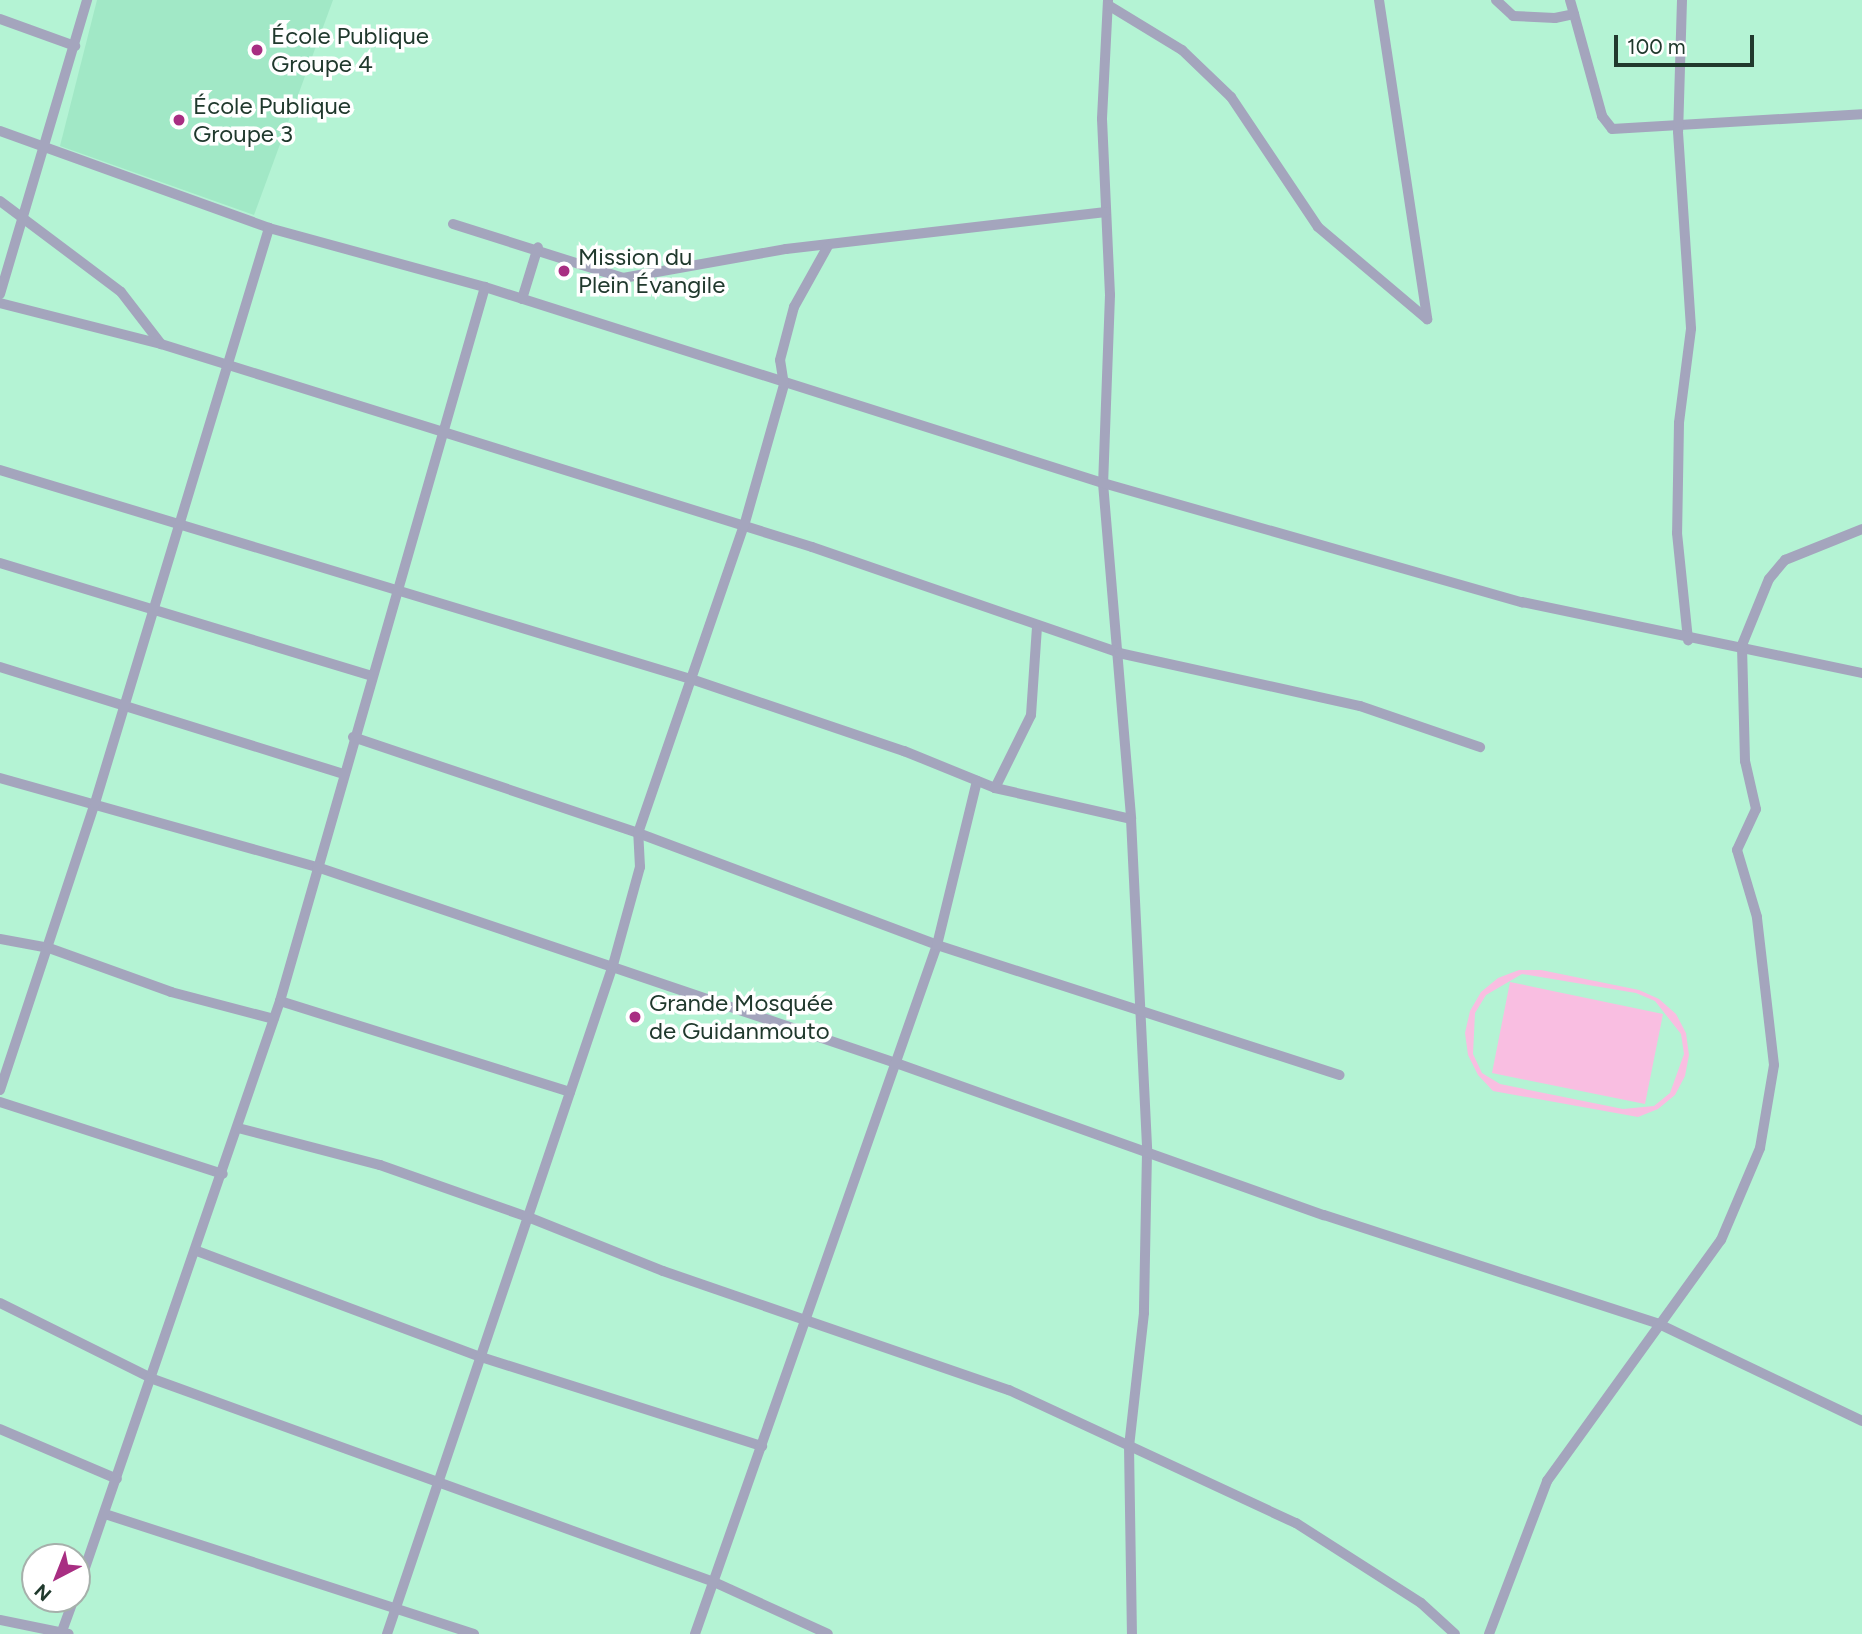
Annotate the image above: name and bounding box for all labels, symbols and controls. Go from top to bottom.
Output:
scale bar [1617,21,1757,65]
place label: École Publique Groupe 4 [271,22,429,78]
text: 100 m [1627,34,1686,59]
marker: École Publique Groupe 4 [249,42,265,58]
place label: École Publique Groupe 3 [193,92,351,148]
marker: École Publique Groupe 3 [171,112,187,128]
place label: Mission du Plein Évangile [578,243,725,299]
marker: Mission du Plein Évangile [556,263,572,279]
place label: Grande Mosquée de Guidanmouto [649,989,833,1045]
marker: Grande Mosquée de Guidanmouto [627,1009,643,1025]
north arrow [21,1543,91,1613]
text: N [30,1579,56,1606]

